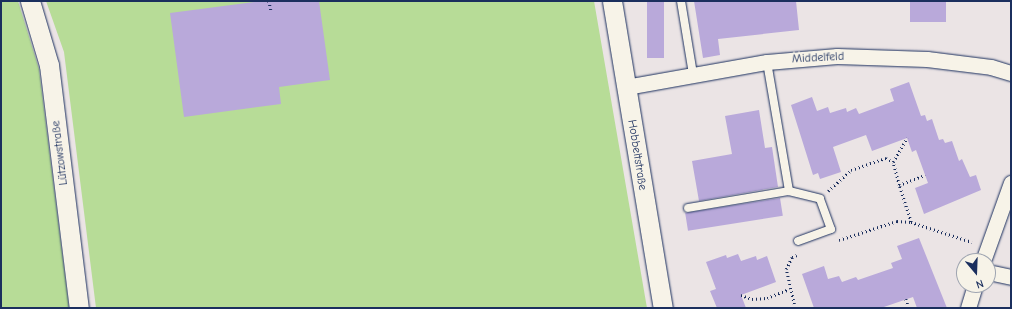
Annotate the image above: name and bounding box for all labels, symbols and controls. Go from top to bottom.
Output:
street label: Middelfeld [792,49,844,67]
street label: Hobbeltstraße [624,119,650,191]
street label: Lützowstraße [49,120,71,186]
north arrow [956,253,996,293]
text: N [974,277,985,291]

